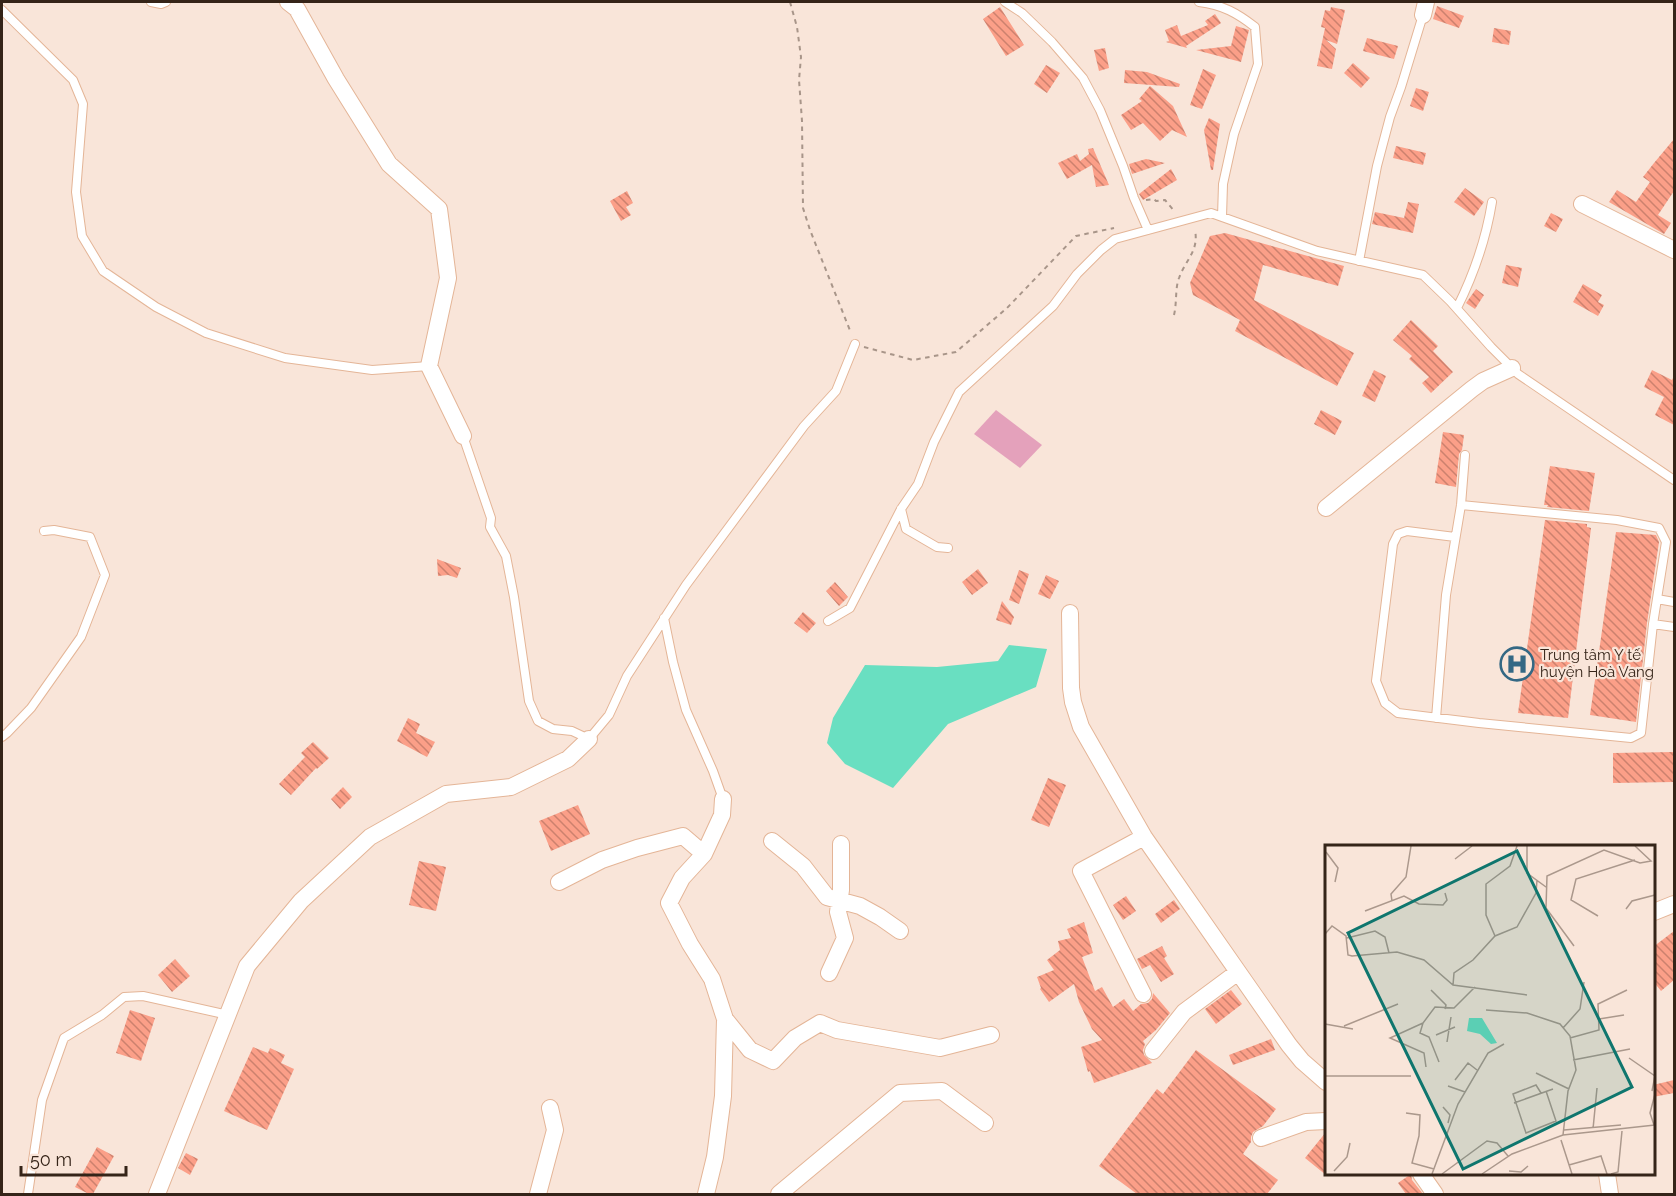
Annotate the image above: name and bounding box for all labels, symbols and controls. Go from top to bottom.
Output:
hospital icon: Trung tâm Y tế huyện Hoà Vang [1499,646,1535,682]
place label: Trung tâm Y tế huyện Hoà Vang [1540,646,1654,681]
inset map [1325,845,1655,1175]
scale bar [21,1139,126,1177]
text: 50 m [30,1149,72,1170]

